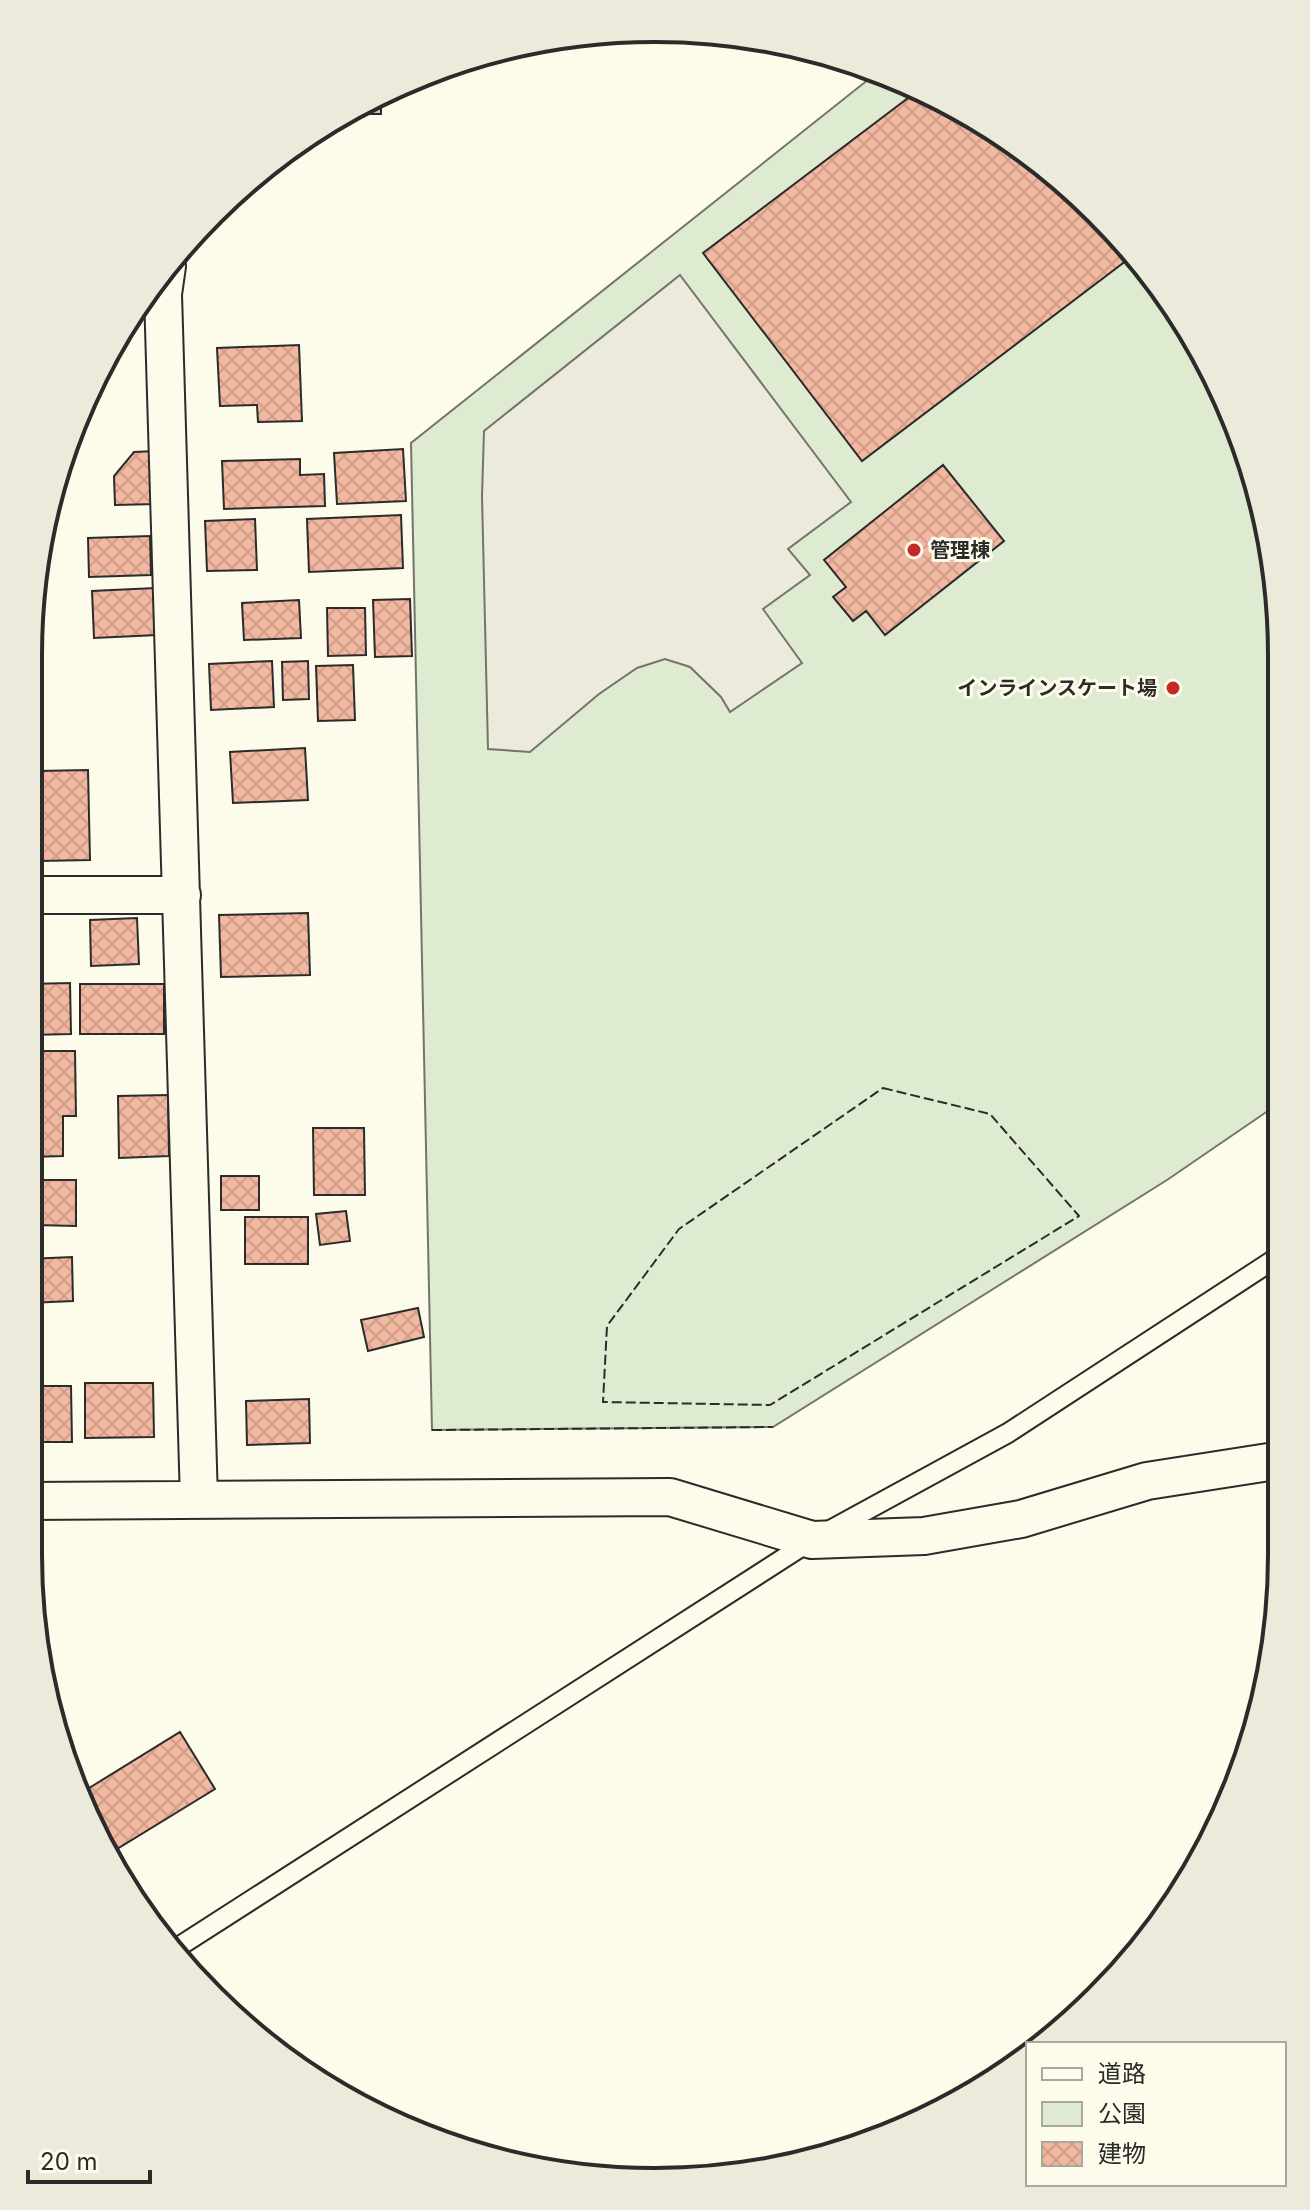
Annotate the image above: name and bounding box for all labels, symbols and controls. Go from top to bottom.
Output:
place label: 管理棟 [930,538,990,562]
marker: 管理棟 [905,541,923,559]
place label: インラインスケート場 [957,676,1157,700]
marker: インラインスケート場 [1164,679,1182,697]
legend [1026,2042,1286,2186]
text: 道路 [1098,2059,1146,2088]
text: 公園 [1098,2099,1146,2128]
scale bar [28,2134,150,2184]
text: 建物 [1098,2139,1146,2168]
text: 20 m [40,2147,98,2176]

